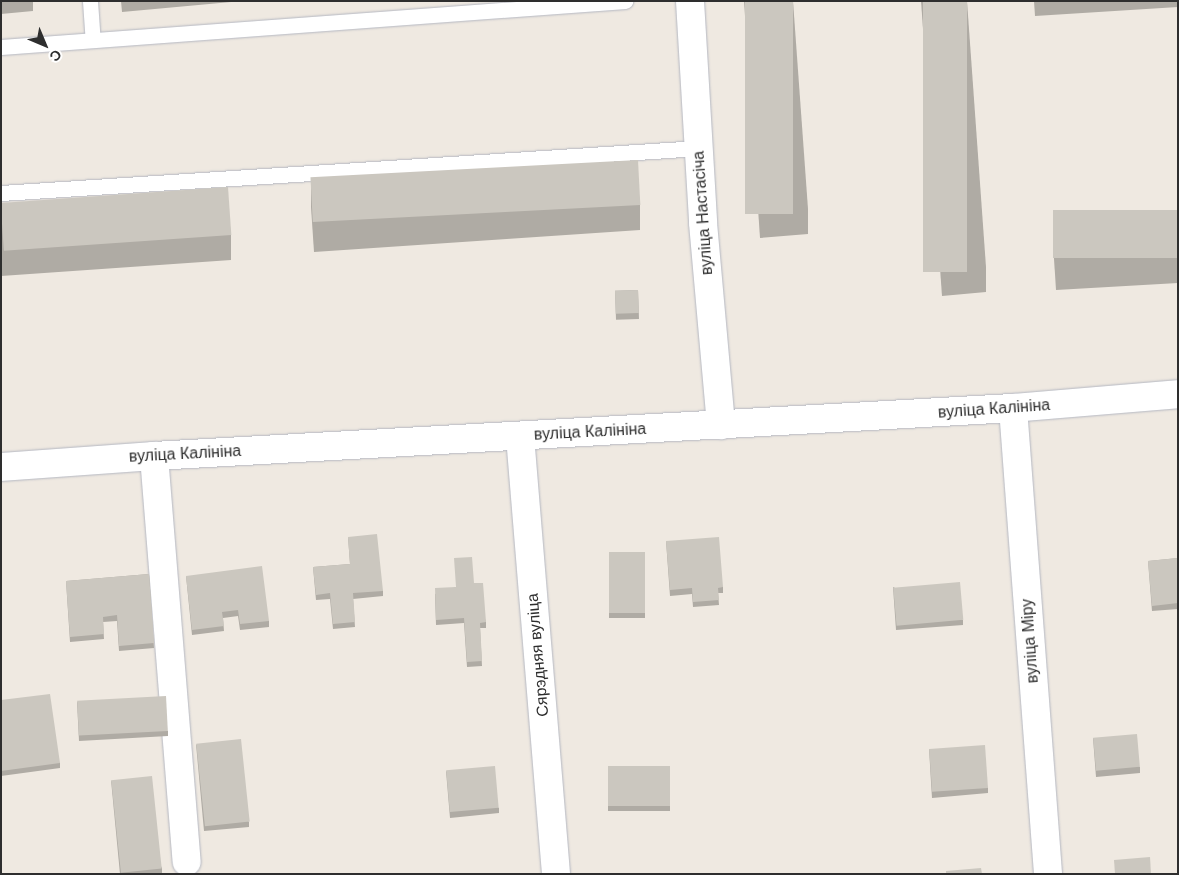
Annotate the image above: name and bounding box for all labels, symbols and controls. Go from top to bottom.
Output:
north arrow [20,20,70,70]
text: С [46,46,65,65]
street label: вуліца Настасіча [689,150,717,276]
street label: вуліца Калініна [937,396,1051,422]
street label: вуліца Калініна [533,419,647,445]
street label: вуліца Калініна [128,441,242,467]
street label: Сярэдняя вуліца [523,593,553,717]
street label: вуліца Міру [1017,598,1043,684]

